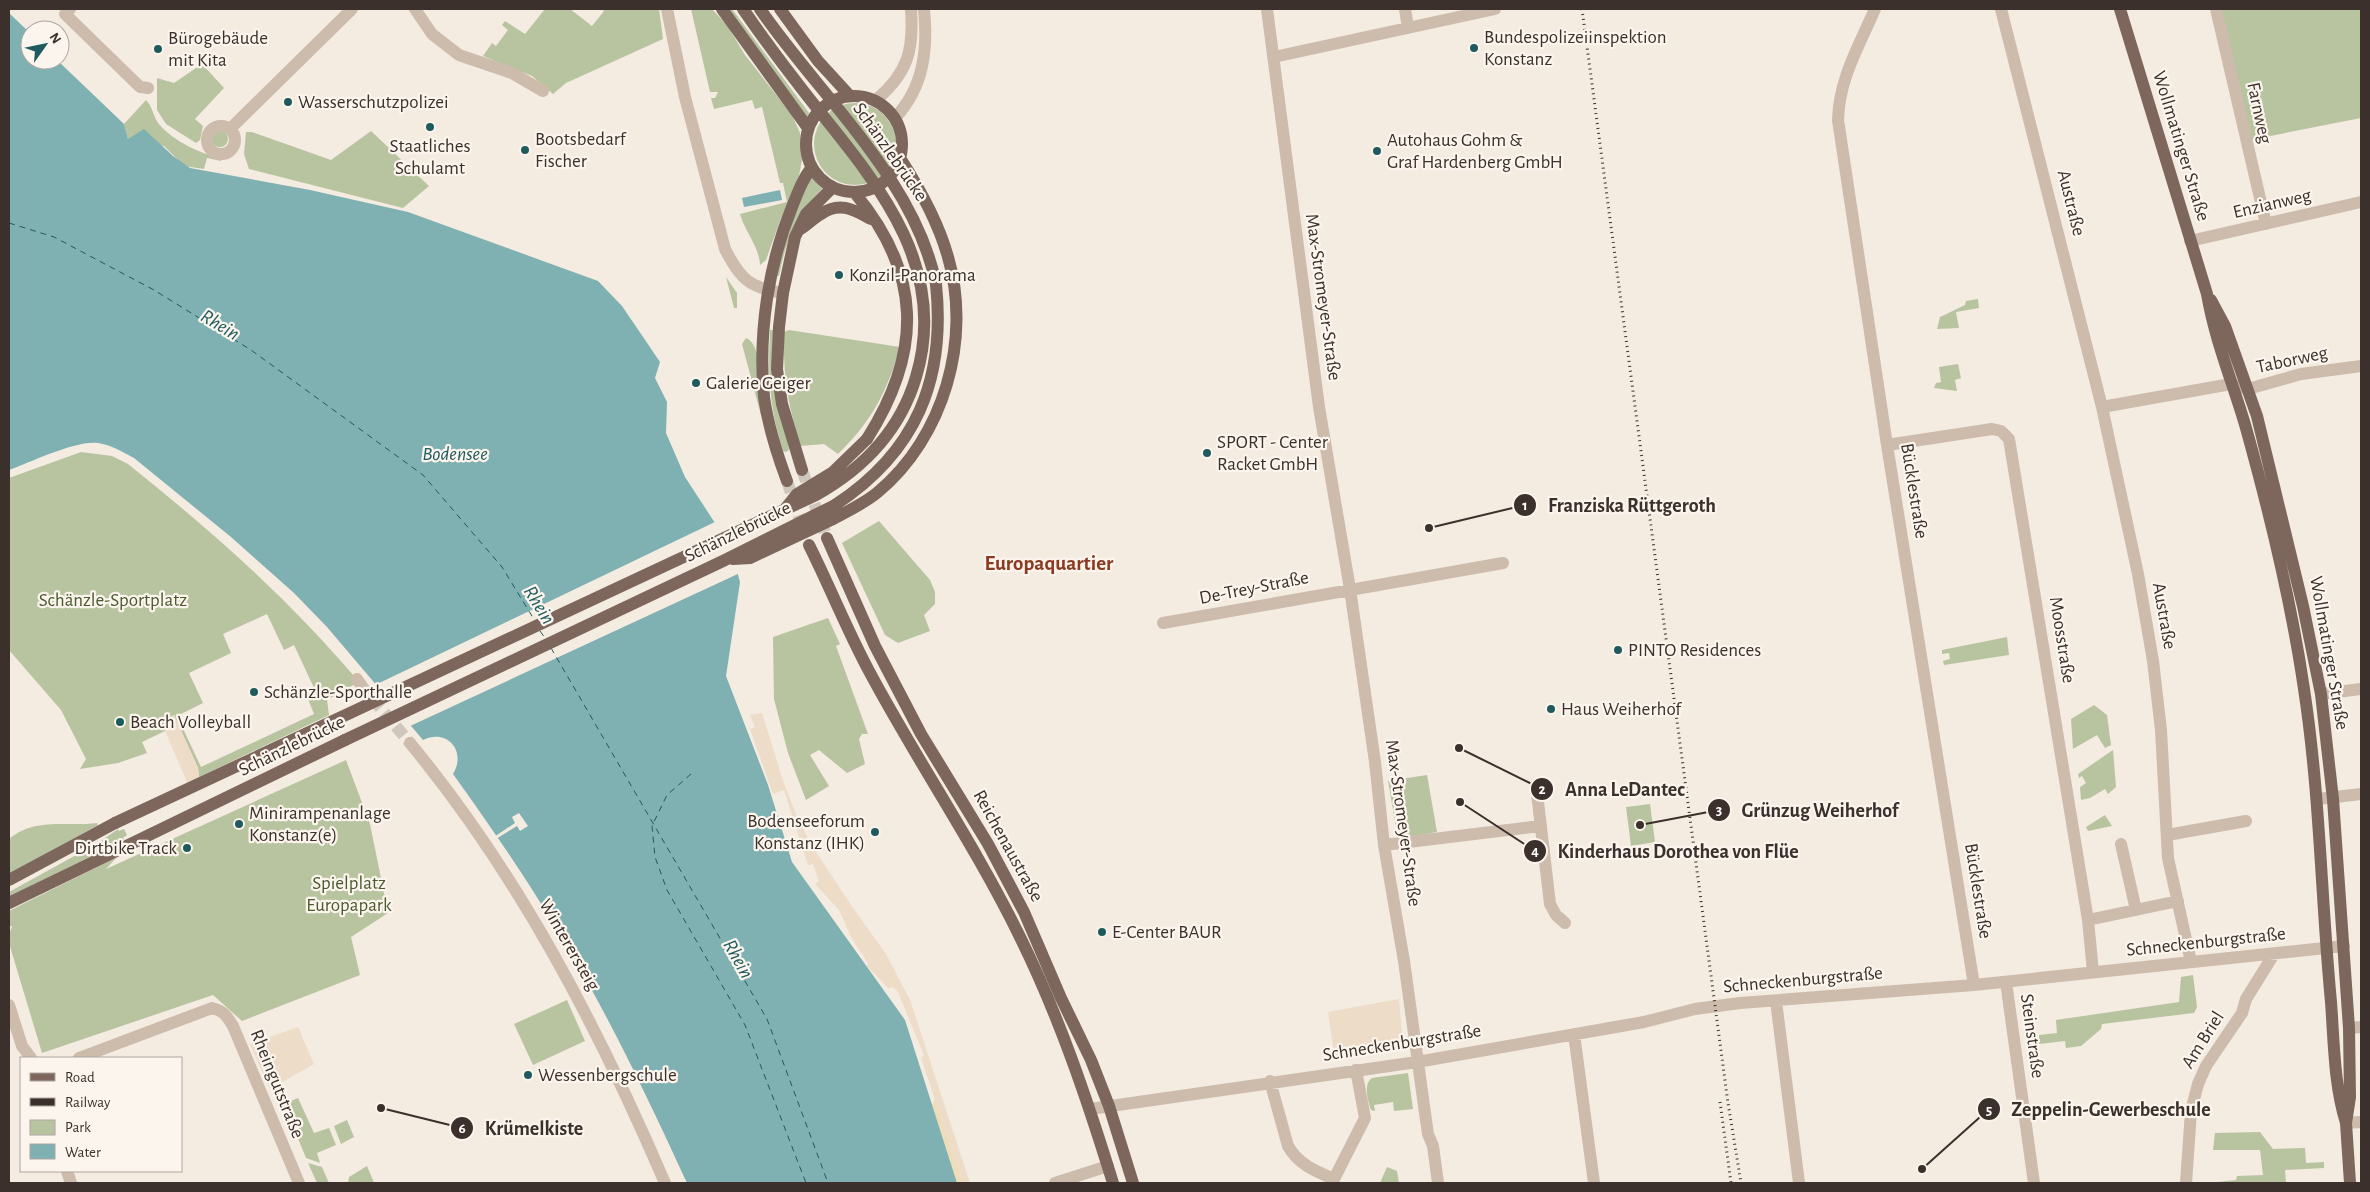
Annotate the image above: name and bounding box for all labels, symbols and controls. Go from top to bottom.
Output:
north arrow [20,20,70,70]
place label: Bundespolizeiinspektion Konstanz [1484,28,1666,69]
place label: Bürogebäude mit Kita [168,29,268,70]
text: N [47,31,64,46]
marker: Bundespolizeiinspektion Konstanz [1468,42,1480,54]
marker: Bürogebäude mit Kita [152,43,164,55]
street label: Wollmatinger Straße [2149,69,2213,223]
street label: Farnweg [2243,81,2275,146]
place label: Wasserschutzpolizei [298,93,449,112]
marker: Wasserschutzpolizei [282,96,294,108]
street label: Schänzlebrücke [849,99,931,205]
marker: Staatliches Schulamt [424,121,436,133]
place label: Bootsbedarf Fischer [535,130,627,171]
place label: Autohaus Gohm & Graf Hardenberg GmbH [1387,131,1563,172]
place label: Staatliches Schulamt [390,137,470,178]
marker: Bootsbedarf Fischer [519,144,531,156]
marker: Autohaus Gohm & Graf Hardenberg GmbH [1371,145,1383,157]
street label: Austraße [2054,168,2088,238]
street label: Enzianweg [2231,186,2314,222]
street label: Max-Stromeyer-Straße [1302,212,1344,382]
place label: Konzil-Panorama [849,266,976,285]
marker: Konzil-Panorama [833,269,845,281]
water label: Rhein [197,306,243,344]
street label: Taborweg [2255,343,2330,377]
place label: Galerie Geiger [706,374,811,393]
marker: Galerie Geiger [690,377,702,389]
place label: SPORT - Center Racket GmbH [1217,433,1328,474]
street label: Bücklestraße [1897,442,1931,540]
water label: Bodensee [422,444,488,464]
marker: SPORT - Center Racket GmbH [1201,447,1213,459]
callout: Franziska Rüttgeroth [1513,488,1725,523]
text: Franziska Rüttgeroth [1548,496,1716,516]
street label: Schänzlebrücke [682,498,794,566]
text: 1 [1522,498,1528,513]
district label: Europaquartier [985,553,1114,574]
street label: De-Trey-Straße [1198,568,1310,608]
street label: Wollmatinger Straße [2306,575,2352,731]
street label: Austraße [2149,581,2179,651]
water label: Rhein [520,582,558,628]
park label: Schänzle-Sportplatz [39,591,187,610]
street label: Moosstraße [2046,595,2078,685]
place label: PINTO Residences [1628,641,1761,660]
marker: PINTO Residences [1612,644,1624,656]
place label: Schänzle-Sporthalle [264,683,412,702]
marker: Schänzle-Sporthalle [248,686,260,698]
place label: Haus Weiherhof [1561,700,1682,719]
marker: Haus Weiherhof [1545,703,1557,715]
street label: Schänzlebrücke [236,712,348,780]
place label: Beach Volleyball [130,713,251,732]
marker: Beach Volleyball [114,716,126,728]
street label: Max-Stromeyer-Straße [1382,738,1424,908]
callout: Anna LeDantec [1530,772,1695,807]
text: Anna LeDantec [1565,780,1685,800]
text: 2 [1538,782,1546,797]
street label: Reichenaustraße [970,787,1046,905]
callout: Grünzug Weiherhof [1706,793,1908,828]
text: Grünzug Weiherhof [1742,801,1900,821]
text: 3 [1716,803,1722,818]
place label: Minirampenanlage Konstanz(e) [249,804,391,845]
place label: Bodenseeforum Konstanz (IHK) [747,812,865,853]
marker: Minirampenanlage Konstanz(e) [233,818,245,830]
marker: Bodenseeforum Konstanz (IHK) [869,826,881,838]
callout: Kinderhaus Dorothea von Flüe [1523,834,1809,869]
place label: Dirtbike Track [75,839,177,858]
marker: Dirtbike Track [181,842,193,854]
text: Kinderhaus Dorothea von Flüe [1557,842,1799,862]
street label: Bücklestraße [1961,842,1995,940]
text: 4 [1531,844,1539,859]
park label: Spielplatz Europapark [306,874,392,915]
street label: Winterersteig [535,896,603,995]
place label: E-Center BAUR [1112,923,1222,942]
street label: Schneckenburgstraße [2125,924,2287,960]
marker: E-Center BAUR [1096,926,1108,938]
water label: Rhein [719,936,757,982]
street label: Schneckenburgstraße [1722,964,1884,996]
street label: Steinstraße [2017,993,2047,1079]
street label: Am Briel [2178,1008,2228,1072]
street label: Schneckenburgstraße [1321,1021,1483,1065]
street label: Rheingutstraße [247,1027,307,1141]
legend [20,1057,182,1172]
place label: Wessenbergschule [538,1066,677,1085]
marker: Wessenbergschule [522,1069,534,1081]
text: Road [65,1070,95,1085]
callout: Zeppelin-Gewerbeschule [1976,1092,2221,1127]
text: Railway [65,1095,111,1110]
text: Zeppelin-Gewerbeschule [2011,1100,2211,1120]
text: 5 [1986,1103,1992,1118]
callout: Krümelkiste [450,1110,593,1145]
text: Krümelkiste [485,1119,583,1139]
text: Park [65,1120,91,1135]
text: 6 [458,1121,466,1136]
text: Water [65,1145,101,1160]

